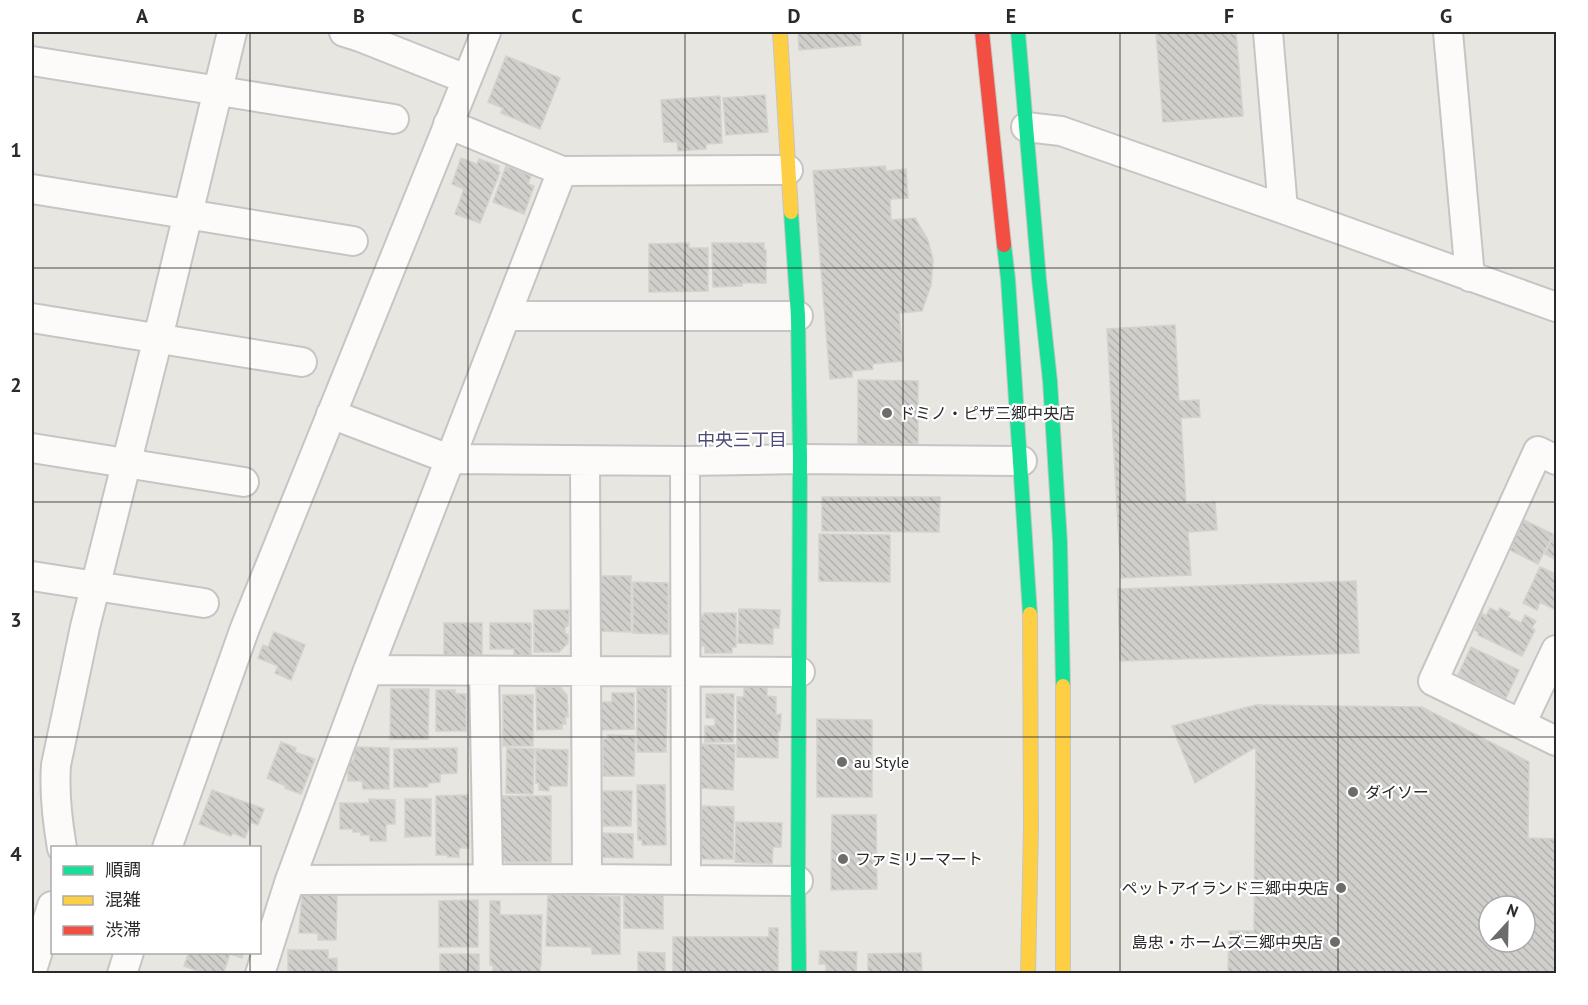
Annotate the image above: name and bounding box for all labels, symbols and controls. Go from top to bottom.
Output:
text: A [136,3,149,29]
text: B [353,3,365,29]
text: C [571,3,583,29]
text: D [788,3,801,29]
text: E [1006,3,1016,29]
text: F [1224,3,1234,29]
text: G [1440,3,1452,29]
text: 1 [10,137,22,163]
text: 2 [10,372,22,398]
place label: ドミノ・ピザ三郷中央店 [899,403,1075,423]
marker: ドミノ・ピザ三郷中央店 [880,406,894,420]
district label: 中央三丁目 [697,428,787,451]
text: 3 [10,607,22,633]
place label: au Style [854,752,909,772]
marker: au Style [835,755,849,769]
place label: ダイソー [1365,782,1429,802]
marker: ダイソー [1346,785,1360,799]
text: 4 [10,841,22,867]
legend [51,846,261,954]
place label: ファミリーマート [855,849,983,869]
marker: ファミリーマート [836,852,850,866]
text: 順調 [105,858,141,881]
place label: ペットアイランド三郷中央店 [1122,878,1329,898]
marker: ペットアイランド三郷中央店 [1334,881,1348,895]
text: 混雑 [105,888,141,911]
north arrow [1477,894,1537,954]
text: N [1504,899,1521,921]
text: 渋滞 [105,918,141,941]
place label: 島忠・ホームズ三郷中央店 [1131,932,1323,952]
marker: 島忠・ホームズ三郷中央店 [1328,935,1342,949]

